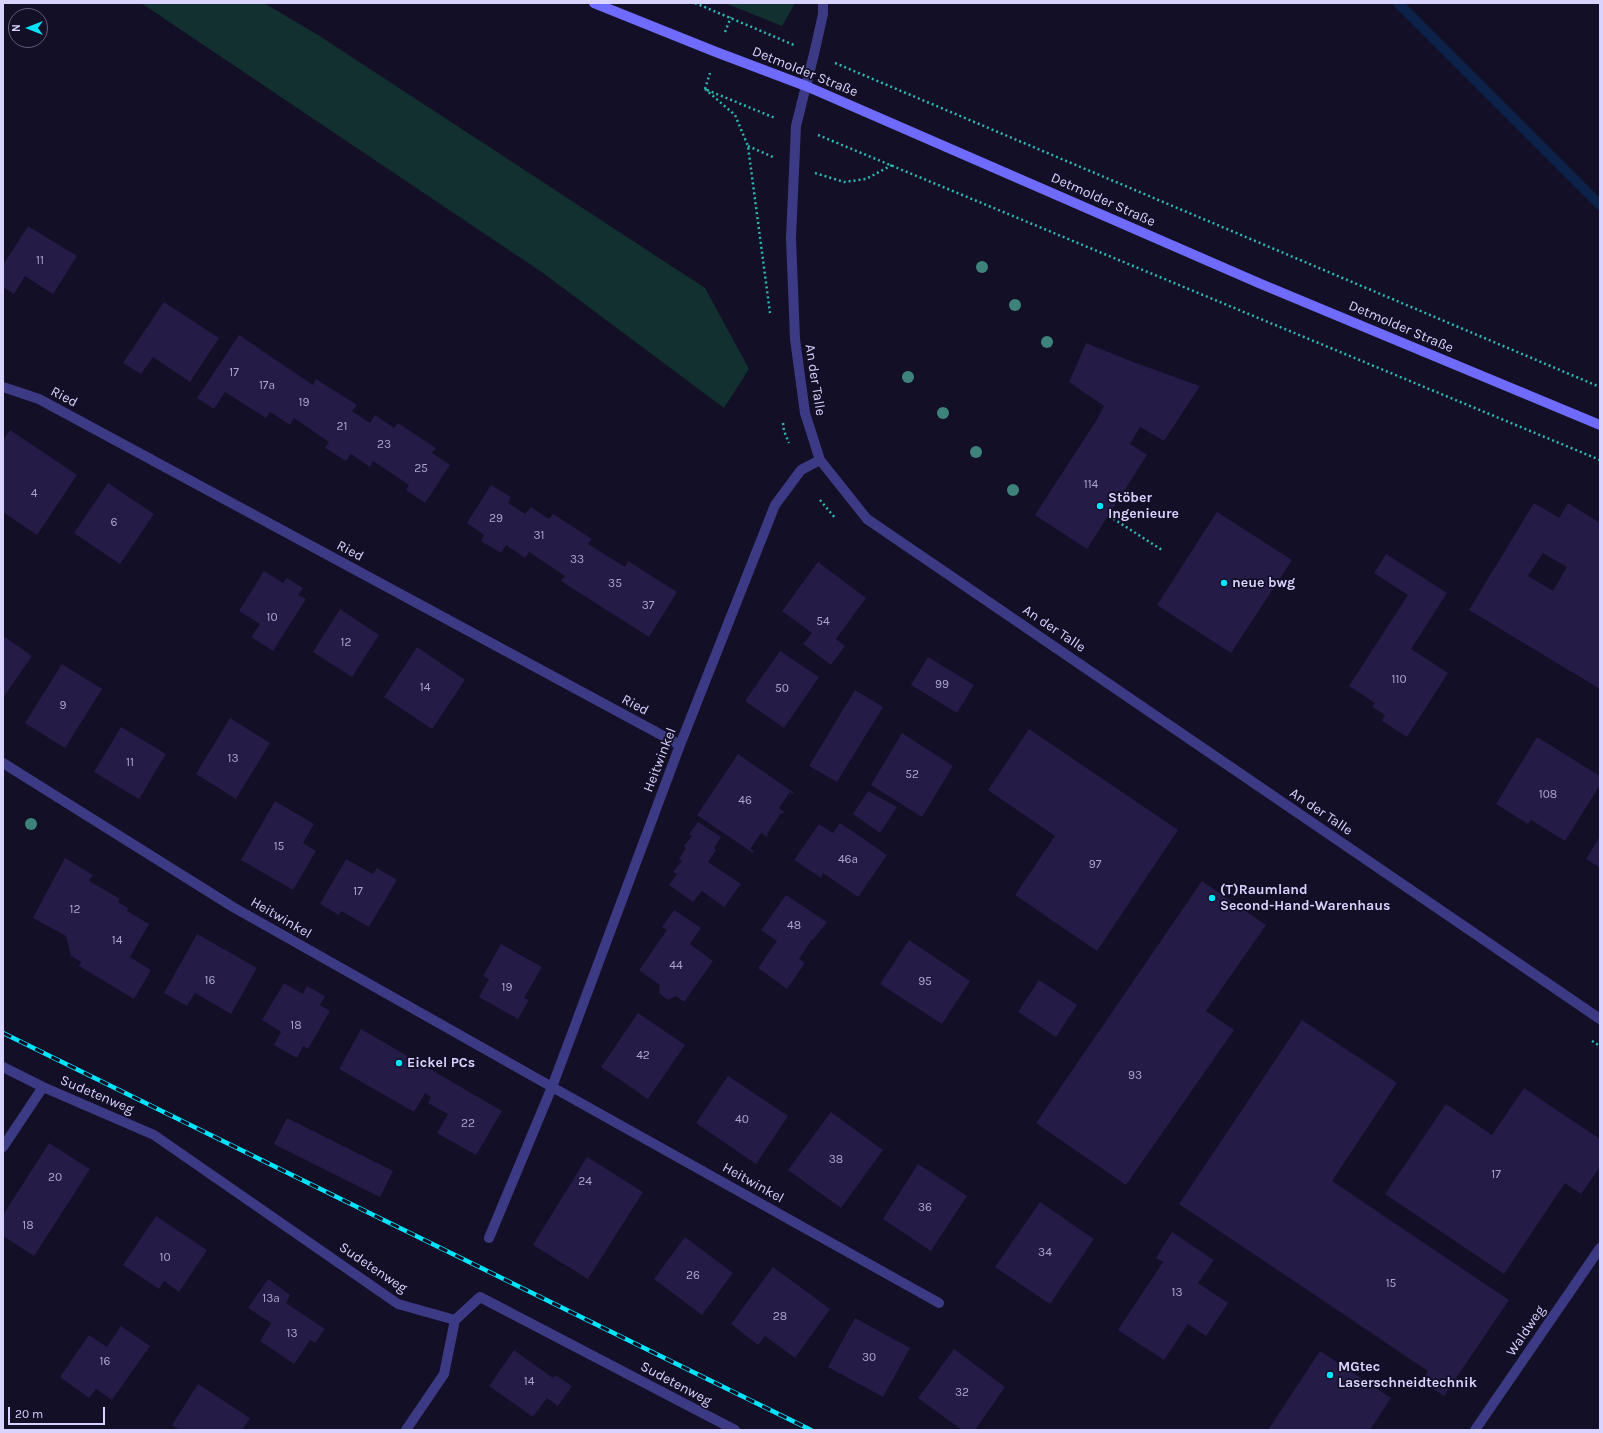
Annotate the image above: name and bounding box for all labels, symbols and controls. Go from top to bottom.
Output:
north arrow [8,8,48,48]
text: N [10,24,23,32]
street label: Detmolder Straße [750,43,860,101]
street label: Detmolder Straße [1048,169,1158,231]
house number: 11 [36,254,44,268]
street label: Detmolder Straße [1346,297,1456,357]
street label: An der Talle [801,343,829,417]
house number: 17 [229,366,239,380]
house number: 17a [259,379,275,393]
street label: Ried [48,383,80,411]
house number: 19 [299,396,309,410]
house number: 21 [337,420,347,434]
house number: 23 [377,438,391,452]
house number: 25 [414,462,428,476]
house number: 114 [1084,478,1098,492]
house number: 4 [31,487,37,501]
place label: Stöber Ingenieure [1108,490,1179,522]
marker: Stöber Ingenieure [1095,501,1105,511]
house number: 29 [489,512,503,526]
house number: 6 [111,516,117,530]
house number: 31 [533,529,545,543]
street label: Ried [334,537,366,565]
house number: 33 [570,553,584,567]
place label: neue bwg [1232,575,1295,591]
house number: 35 [608,577,622,591]
marker: neue bwg [1219,578,1229,588]
house number: 37 [642,599,654,613]
street label: An der Talle [1019,602,1089,656]
house number: 10 [266,611,278,625]
house number: 54 [816,615,830,629]
house number: 12 [341,636,351,650]
house number: 110 [1391,673,1407,687]
house number: 99 [935,678,949,692]
house number: 14 [420,681,430,695]
house number: 50 [775,682,789,696]
street label: Ried [619,691,651,719]
house number: 9 [60,699,66,713]
street label: Heitwinkel [640,725,680,795]
house number: 13 [227,752,239,766]
house number: 11 [126,756,134,770]
house number: 52 [905,768,919,782]
street label: An der Talle [1286,785,1356,839]
house number: 108 [1539,788,1557,802]
house number: 46 [738,794,752,808]
house number: 15 [274,840,284,854]
house number: 46a [838,853,858,867]
house number: 97 [1089,858,1101,872]
place label: (T)Raumland Second-Hand-Warenhaus [1220,882,1390,914]
house number: 17 [353,885,363,899]
marker: (T)Raumland Second-Hand-Warenhaus [1207,893,1217,903]
street label: Heitwinkel [247,894,315,942]
house number: 12 [70,903,80,917]
house number: 48 [787,919,801,933]
house number: 14 [112,934,122,948]
house number: 44 [669,959,683,973]
house number: 16 [205,974,215,988]
house number: 95 [918,975,932,989]
house number: 19 [502,981,512,995]
house number: 18 [290,1019,302,1033]
house number: 42 [636,1049,650,1063]
place label: Eickel PCs [407,1055,475,1071]
marker: Eickel PCs [394,1058,404,1068]
house number: 93 [1128,1069,1142,1083]
street label: Sudetenweg [58,1072,136,1118]
house number: 40 [735,1113,749,1127]
house number: 22 [461,1117,475,1131]
house number: 38 [829,1153,843,1167]
street label: Heitwinkel [719,1159,787,1207]
house number: 17 [1491,1168,1501,1182]
house number: 20 [48,1171,62,1185]
house number: 24 [578,1175,592,1189]
house number: 36 [918,1201,932,1215]
house number: 18 [22,1219,34,1233]
street label: Sudetenweg [336,1239,410,1297]
house number: 34 [1038,1246,1052,1260]
house number: 10 [159,1251,171,1265]
house number: 26 [686,1269,700,1283]
house number: 15 [1386,1277,1396,1291]
house number: 13 [1171,1286,1183,1300]
house number: 13a [262,1292,280,1306]
street label: Waldweg [1503,1303,1549,1359]
house number: 28 [773,1310,787,1324]
house number: 13 [286,1327,298,1341]
house number: 30 [862,1351,876,1365]
house number: 16 [100,1355,110,1369]
street label: Sudetenweg [637,1358,715,1410]
place label: MGtec Laserschneidtechnik [1338,1359,1477,1392]
marker: MGtec Laserschneidtechnik [1325,1370,1335,1380]
house number: 14 [524,1375,534,1389]
house number: 32 [955,1386,969,1400]
scale bar [10,1399,107,1425]
text: 20 m [15,1407,43,1421]

